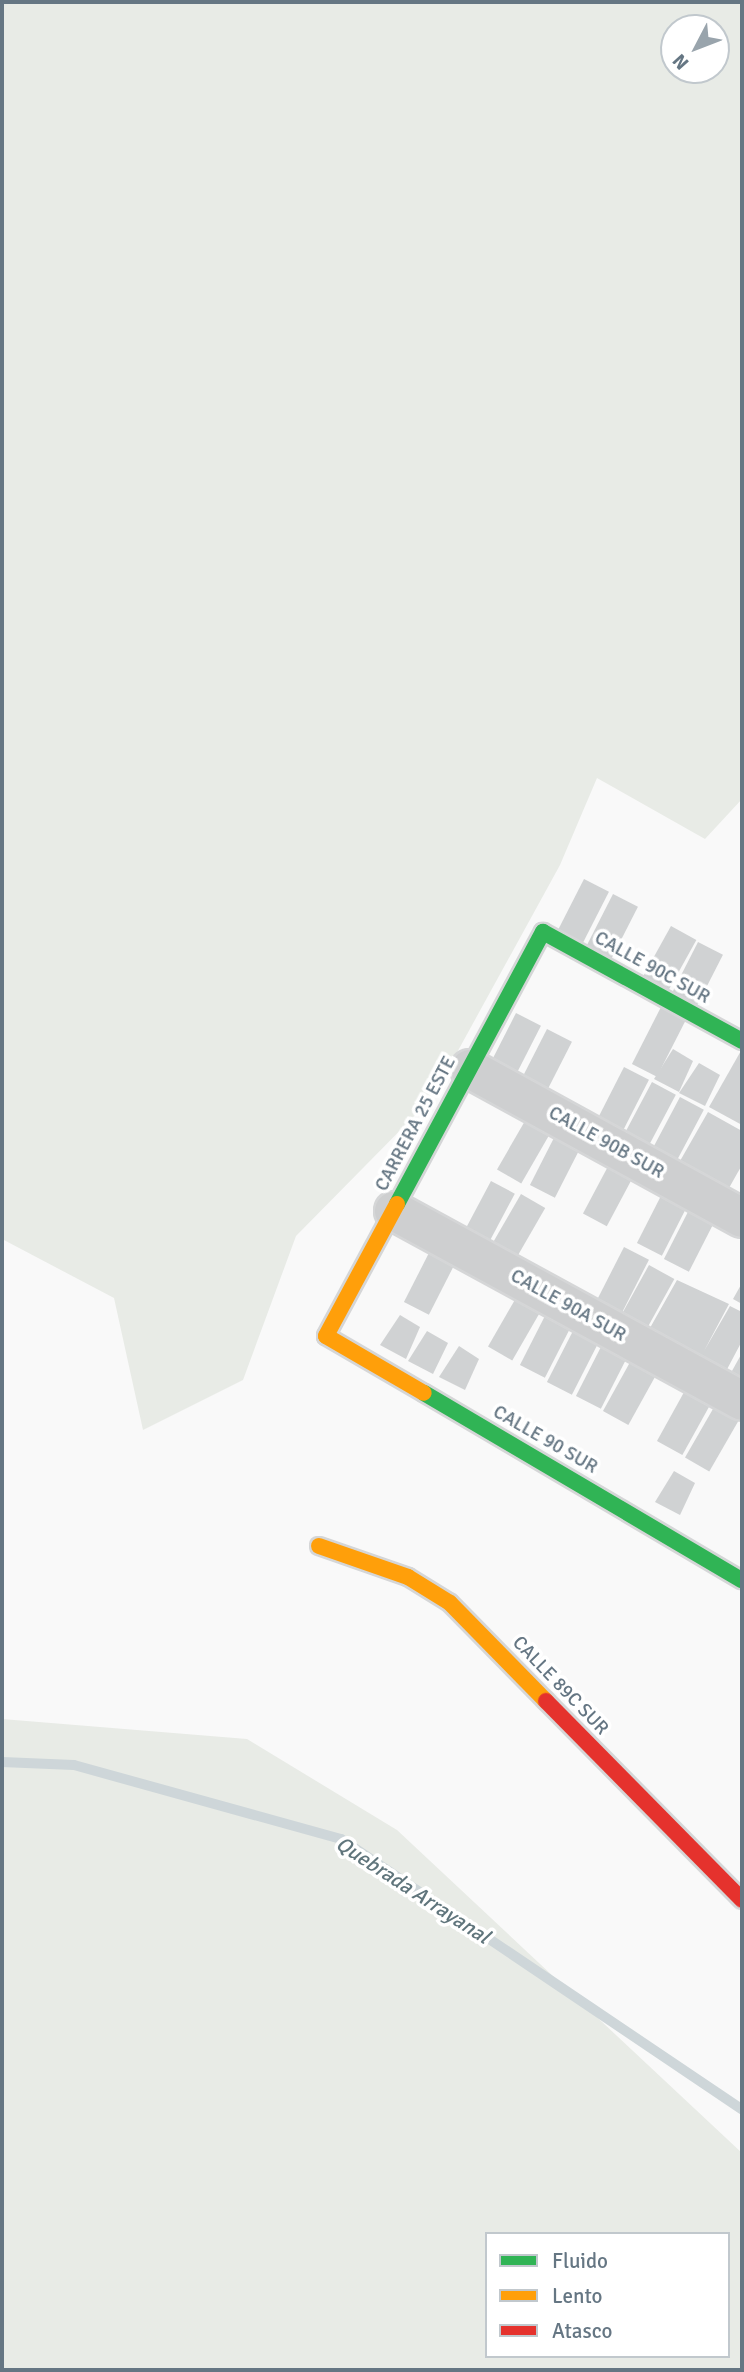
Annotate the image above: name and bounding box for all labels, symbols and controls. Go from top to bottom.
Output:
north arrow [660,14,730,84]
text: N [668,49,694,75]
street label: CALLE 90C SUR [590,927,714,1009]
street label: CARRERA 25 ESTE [371,1053,461,1195]
street label: CALLE 90B SUR [544,1102,668,1184]
street label: CALLE 90A SUR [506,1265,630,1347]
street label: CALLE 90 SUR [489,1401,601,1479]
street label: CALLE 89C SUR [507,1632,613,1740]
water label: Quebrada Arrayanal [331,1831,495,1949]
legend [485,2232,730,2358]
text: Fluido [552,2248,608,2274]
text: Lento [552,2283,602,2309]
text: Atasco [552,2318,612,2344]

